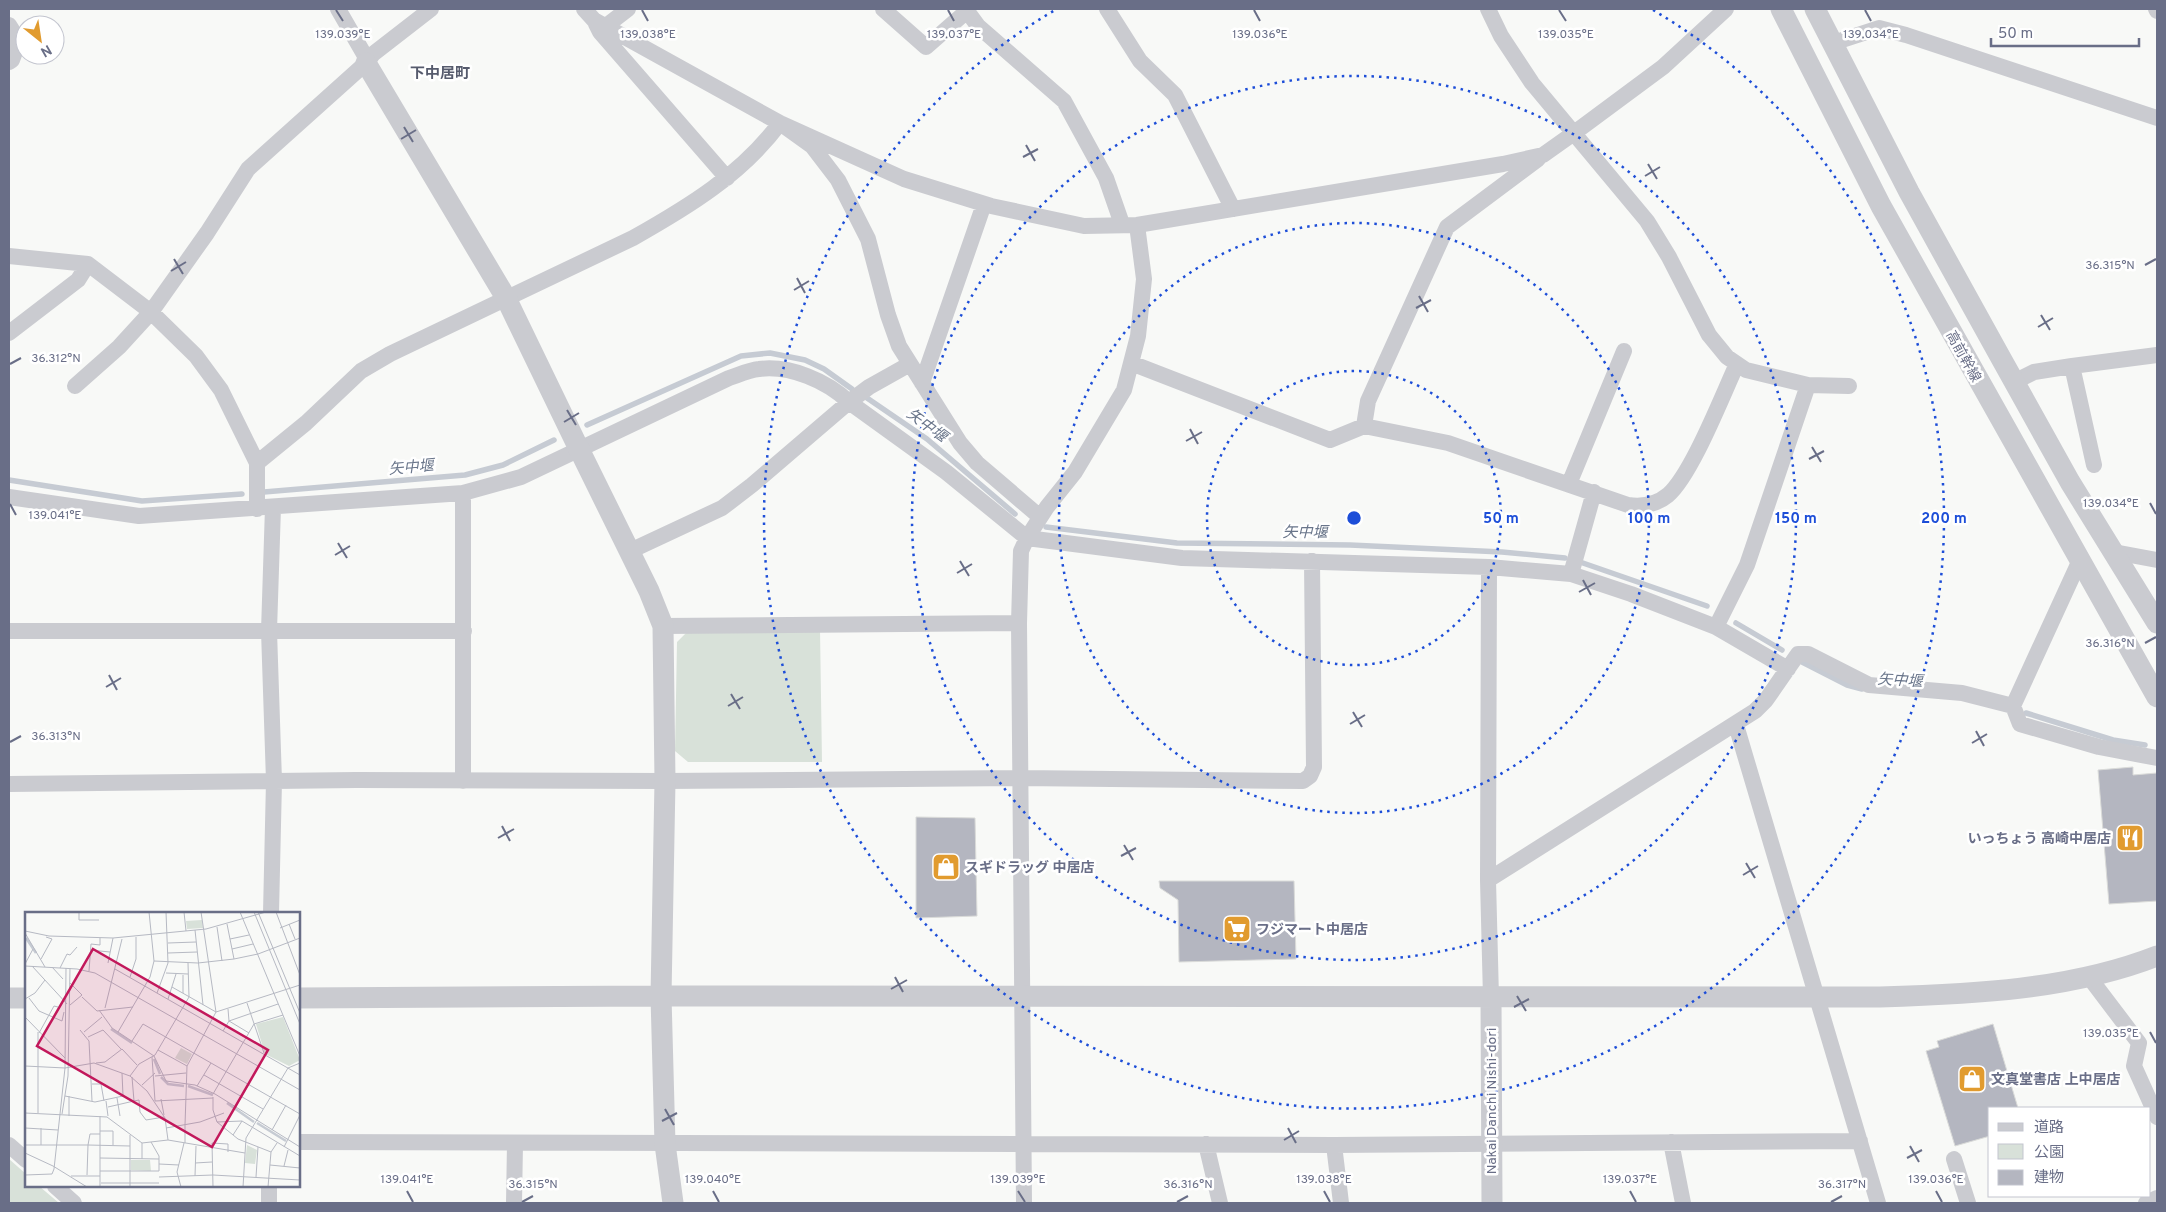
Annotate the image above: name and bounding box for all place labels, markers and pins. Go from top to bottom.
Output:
centre of rings [1345,509,1363,527]
restaurant icon: いっちょう 高崎中居店 [2115,823,2145,853]
place label: いっちょう 高崎中居店 [1968,831,2111,848]
shop icon: スギドラッグ 中居店 [931,852,961,882]
place label: スギドラッグ 中居店 [965,859,1095,877]
supermarket icon: フジマート中居店 [1222,914,1252,944]
place label: フジマート中居店 [1256,922,1368,939]
shop icon: 文真堂書店 上中居店 [1957,1064,1987,1094]
place label: 文真堂書店 上中居店 [1991,1072,2121,1089]

